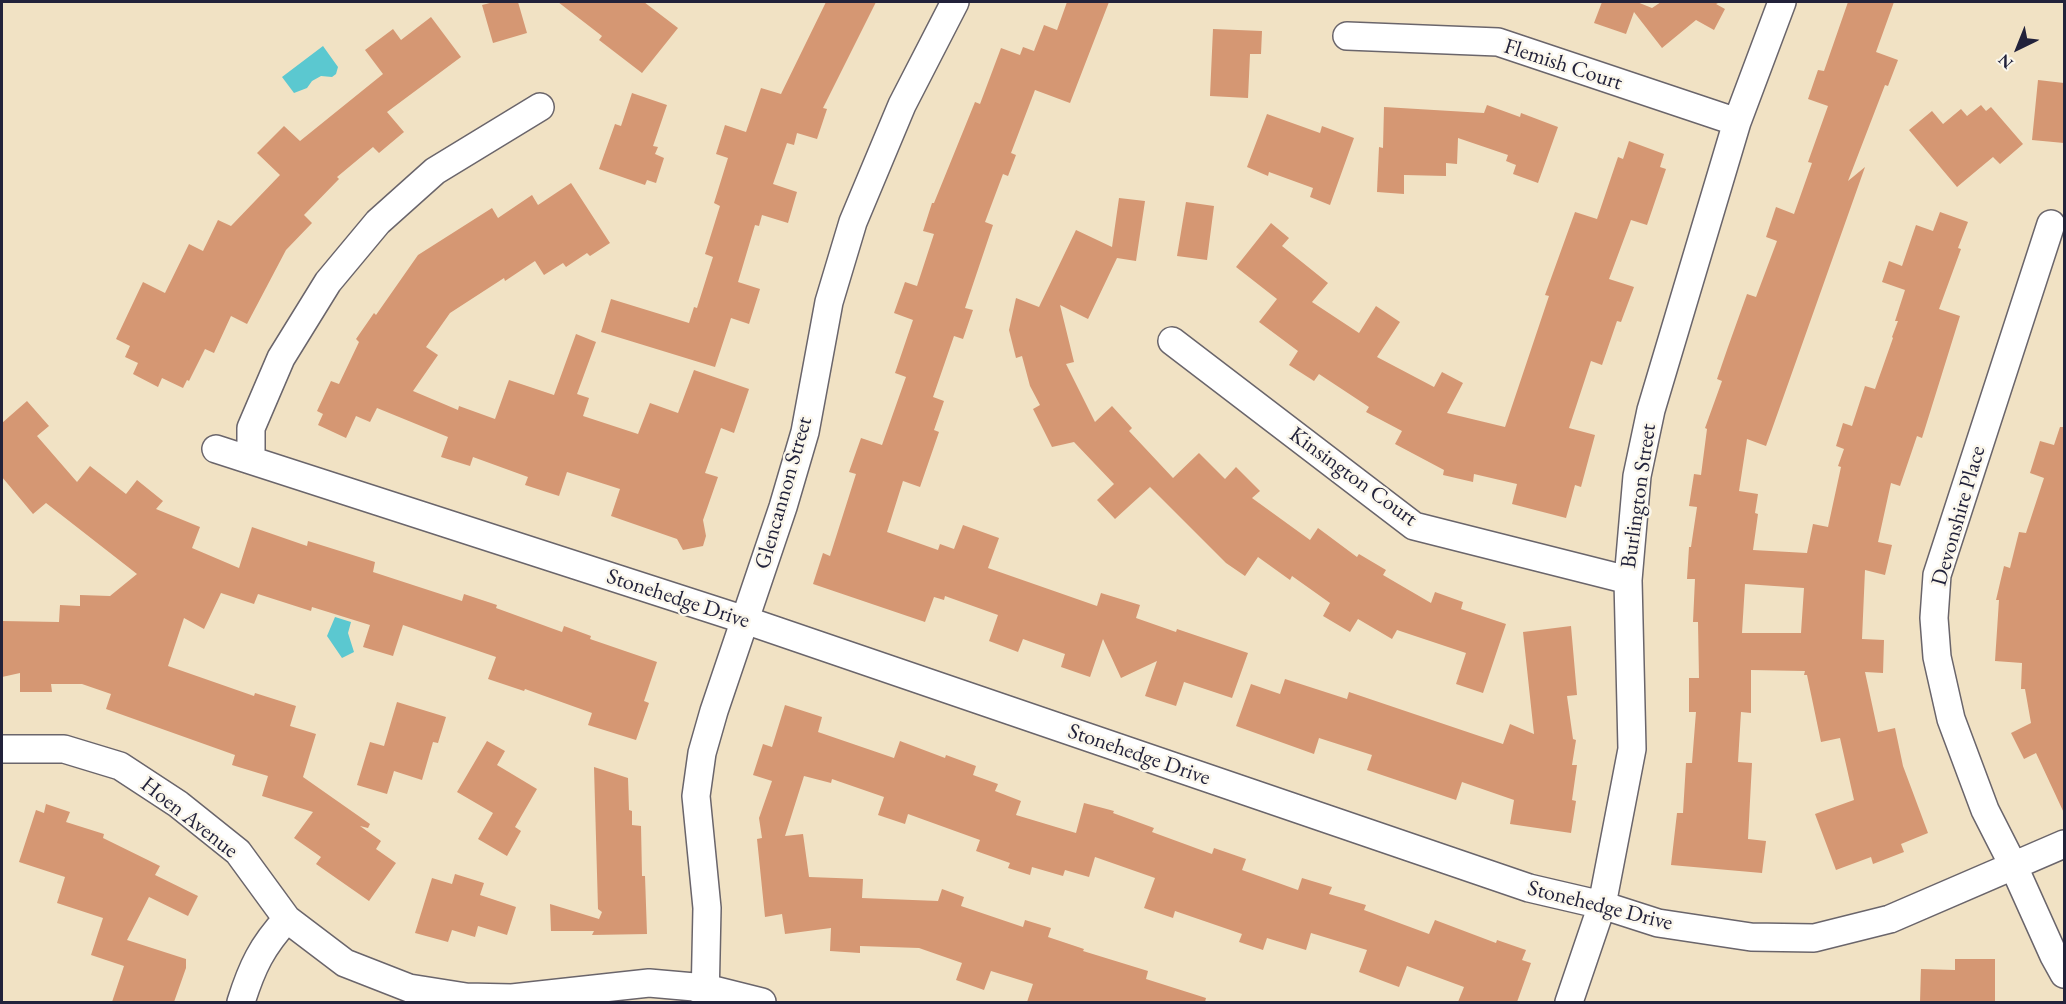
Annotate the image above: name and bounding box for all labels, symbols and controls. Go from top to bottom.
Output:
north arrow [1988,18,2048,78]
street label: Flemish Court [1501,33,1625,97]
text: N [1993,49,2017,74]
street label: Glencannon Street [750,414,818,572]
street label: Kinsington Court [1284,422,1422,532]
street label: Burlington Street [1616,422,1662,570]
street label: Devonshire Place [1926,443,1992,589]
street label: Stonehedge Drive [603,563,753,635]
street label: Stonehedge Drive [1064,718,1214,792]
street label: Hoen Avenue [135,772,243,864]
street label: Stonehedge Drive [1525,875,1675,937]

